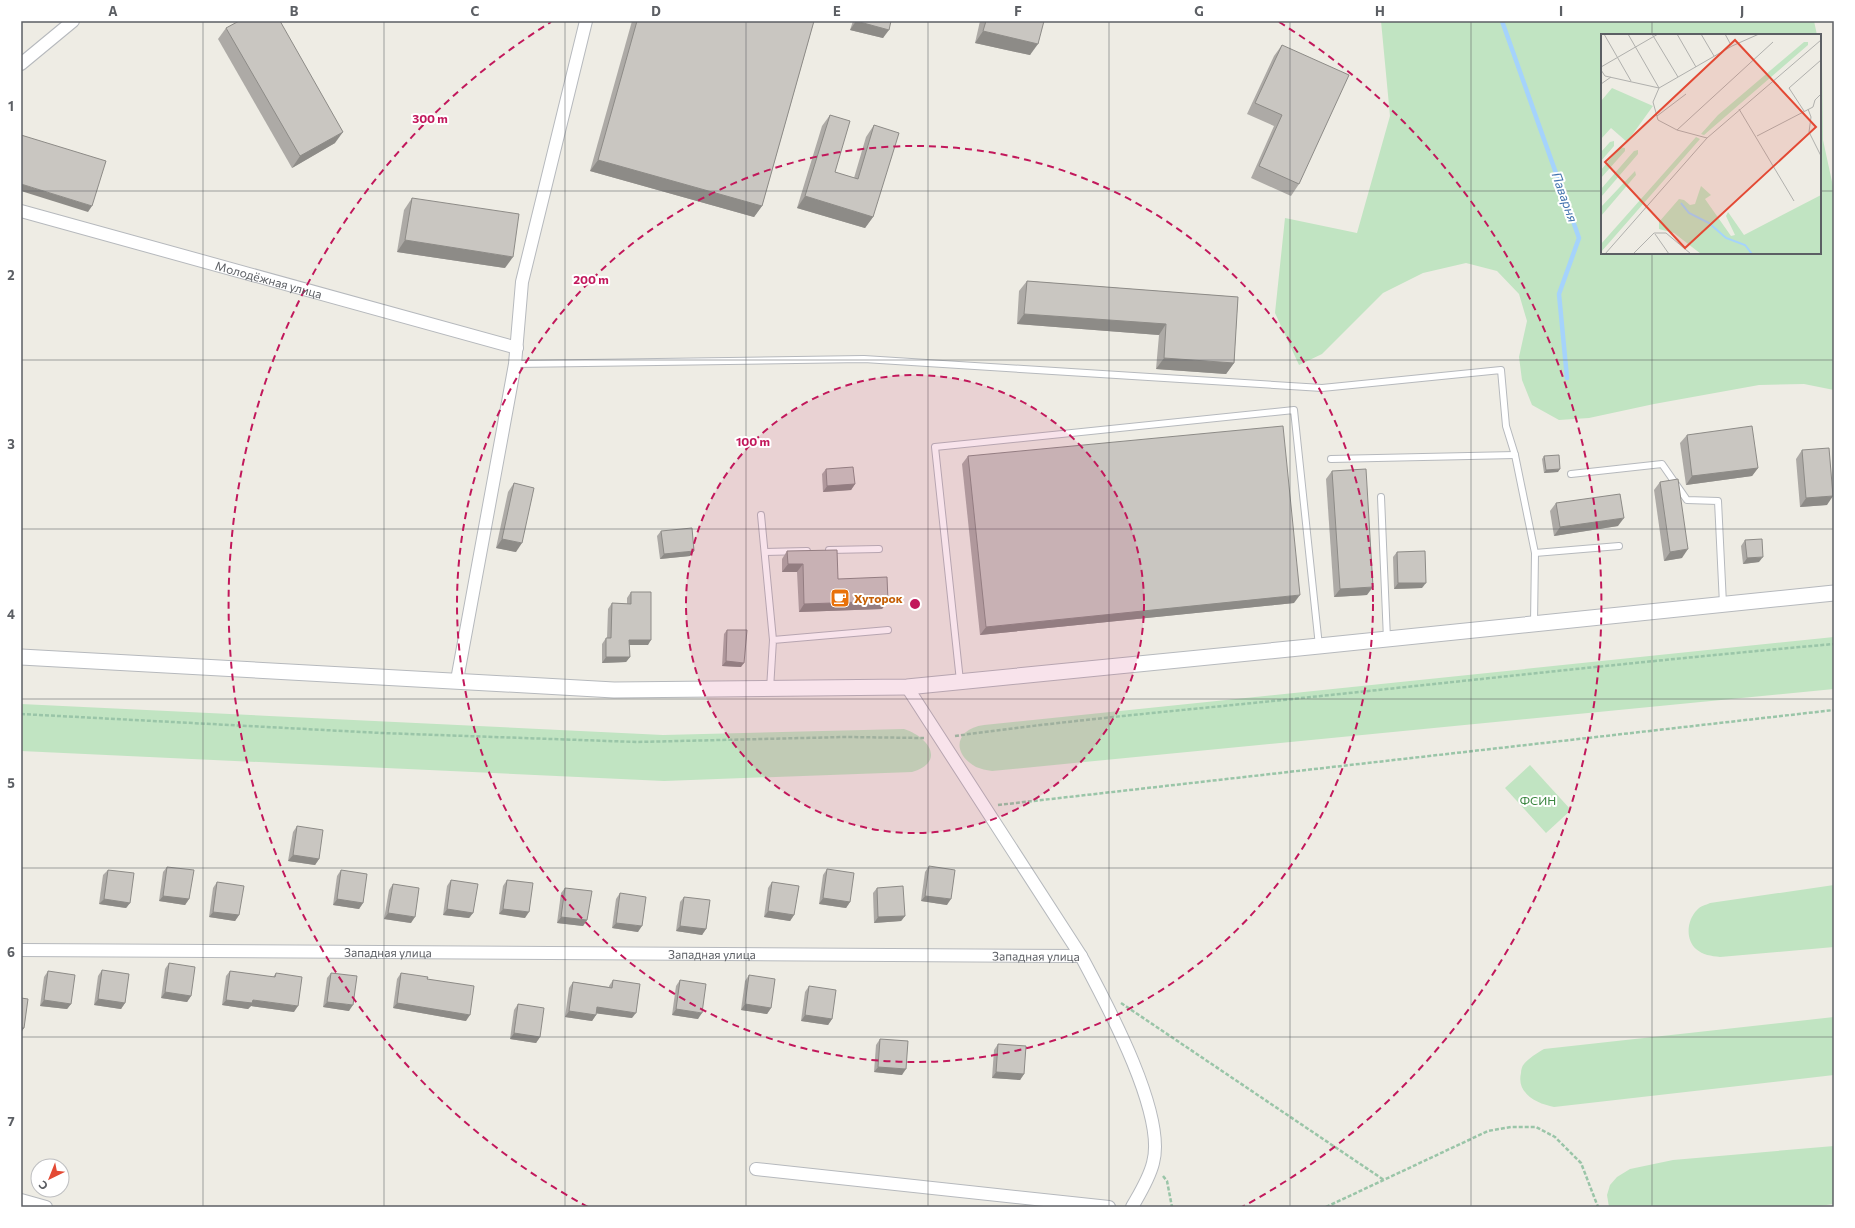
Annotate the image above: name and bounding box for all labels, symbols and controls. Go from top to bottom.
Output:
text: A [108,3,118,19]
text: B [290,3,299,19]
text: C [471,3,480,19]
text: D [651,3,661,19]
text: E [833,3,841,19]
text: F [1014,3,1022,19]
text: G [1194,3,1204,19]
text: H [1375,3,1385,19]
text: I [1559,3,1563,19]
text: J [1740,3,1744,19]
inset map [1601,34,1821,254]
text: 1 [8,98,14,114]
text: 300 m [412,111,448,125]
water label: Паварня [1549,170,1581,224]
street label: Молодёжная улица [214,258,324,301]
text: 2 [7,267,15,283]
text: 200 m [573,272,609,286]
text: 100 m [736,434,770,448]
text: 3 [7,436,15,452]
cafe icon: Хуторок [829,587,851,609]
place label: Хуторок [854,591,903,605]
centre of rings [908,597,922,611]
text: 4 [7,606,15,622]
text: 5 [7,775,15,791]
park label: ФСИН [1520,793,1556,807]
text: 6 [7,944,15,960]
street label: Западная улица [344,945,432,959]
street label: Западная улица [668,947,756,961]
street label: Западная улица [992,948,1080,963]
text: 7 [7,1113,15,1129]
north arrow [30,1158,70,1198]
text: С [35,1178,50,1193]

